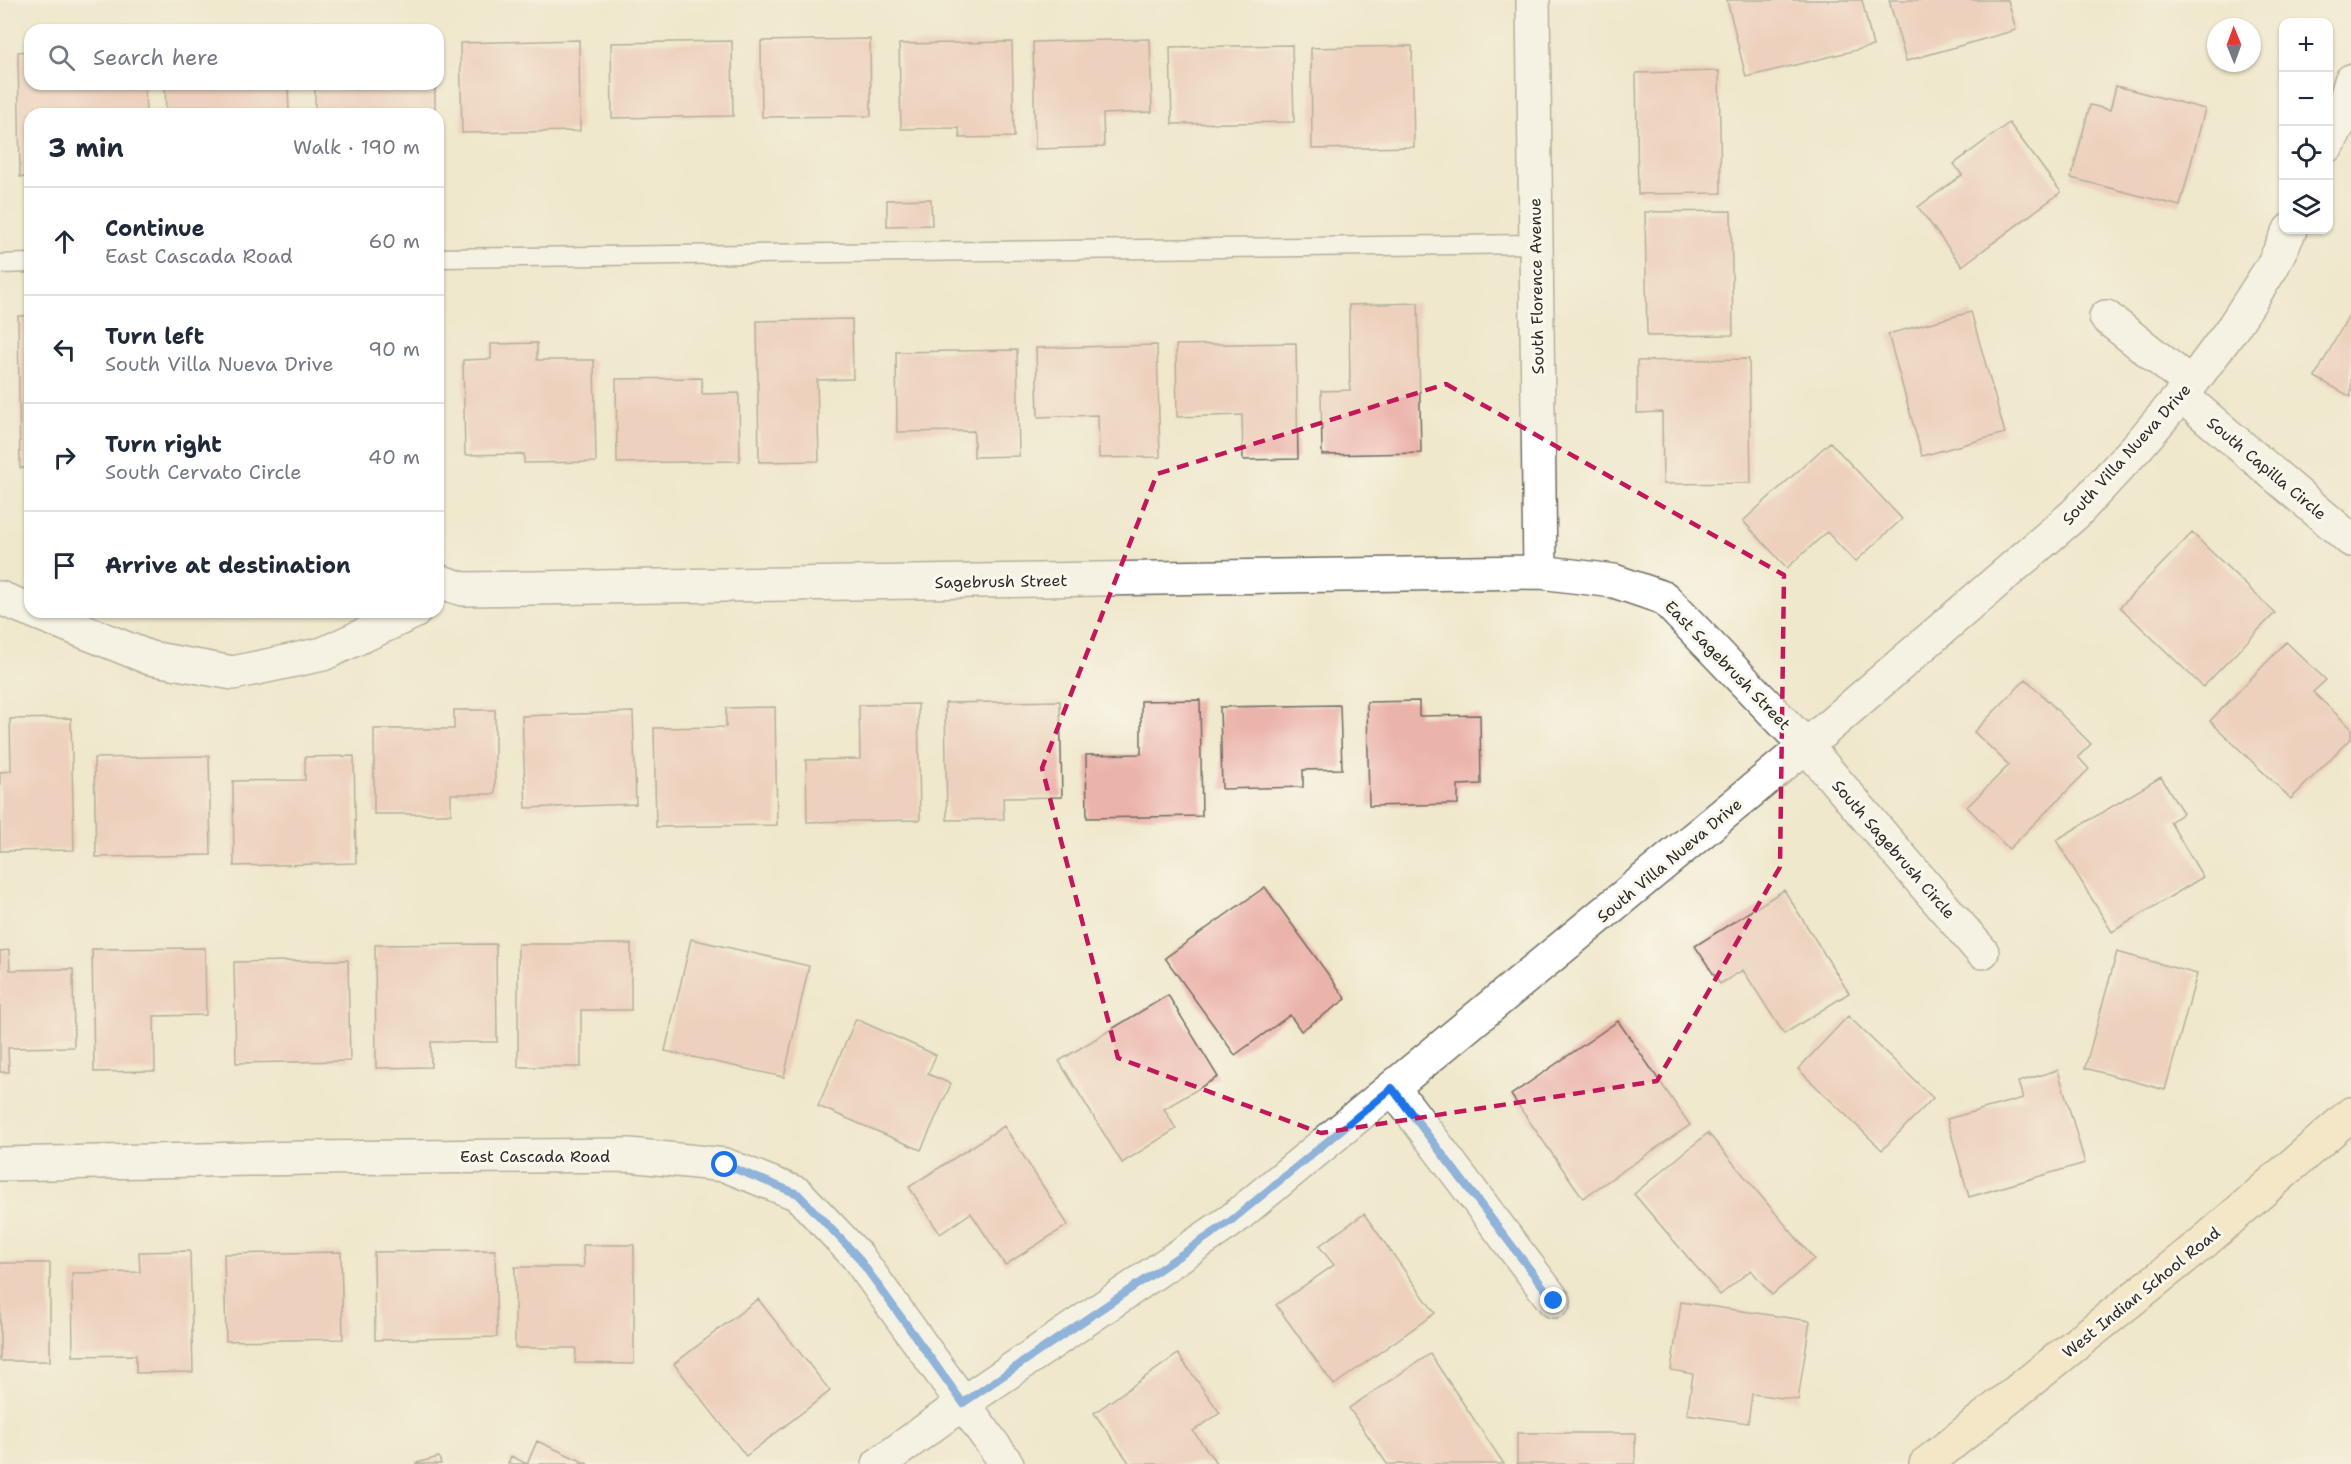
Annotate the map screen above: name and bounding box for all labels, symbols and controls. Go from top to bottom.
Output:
north arrow [2207,18,2261,72]
map controls [2279,18,2333,234]
button: + [2279,18,2333,72]
search box [24,24,444,90]
icon: search [45,41,78,74]
text: Search here [93,43,219,72]
button: − [2279,72,2333,126]
button: locate [2279,126,2333,180]
text: 3 min [48,130,124,165]
text: Walk · 190 m [293,134,420,160]
button: layers [2279,180,2333,234]
street label: South Florence Avenue [1524,198,1549,374]
text: Continue [105,214,205,243]
icon: ahead [48,225,81,258]
text: 60 m [368,228,420,254]
text: East Cascada Road [105,243,293,269]
text: Turn left [105,322,204,351]
icon: left [48,333,81,366]
text: 90 m [368,336,420,362]
text: South Villa Nueva Drive [105,351,333,377]
street label: South Villa Nueva Drive [2057,379,2195,529]
street label: South Capilla Circle [2203,412,2331,525]
text: Turn right [105,430,222,459]
icon: right [48,441,81,474]
text: 40 m [368,444,420,470]
text: South Cervato Circle [105,459,301,485]
icon: arrive [48,549,81,582]
text: Arrive at destination [105,551,351,580]
street label: Sagebrush Street [934,570,1068,593]
street label: East Sagebrush Street [1660,596,1795,735]
street label: South Sagebrush Circle [1827,775,1960,923]
street label: South Villa Nueva Drive [1593,794,1746,927]
street label: East Cascada Road [460,1146,610,1167]
route start [711,1151,737,1177]
street label: West Indian School Road [2058,1222,2225,1363]
route end [1540,1287,1566,1313]

